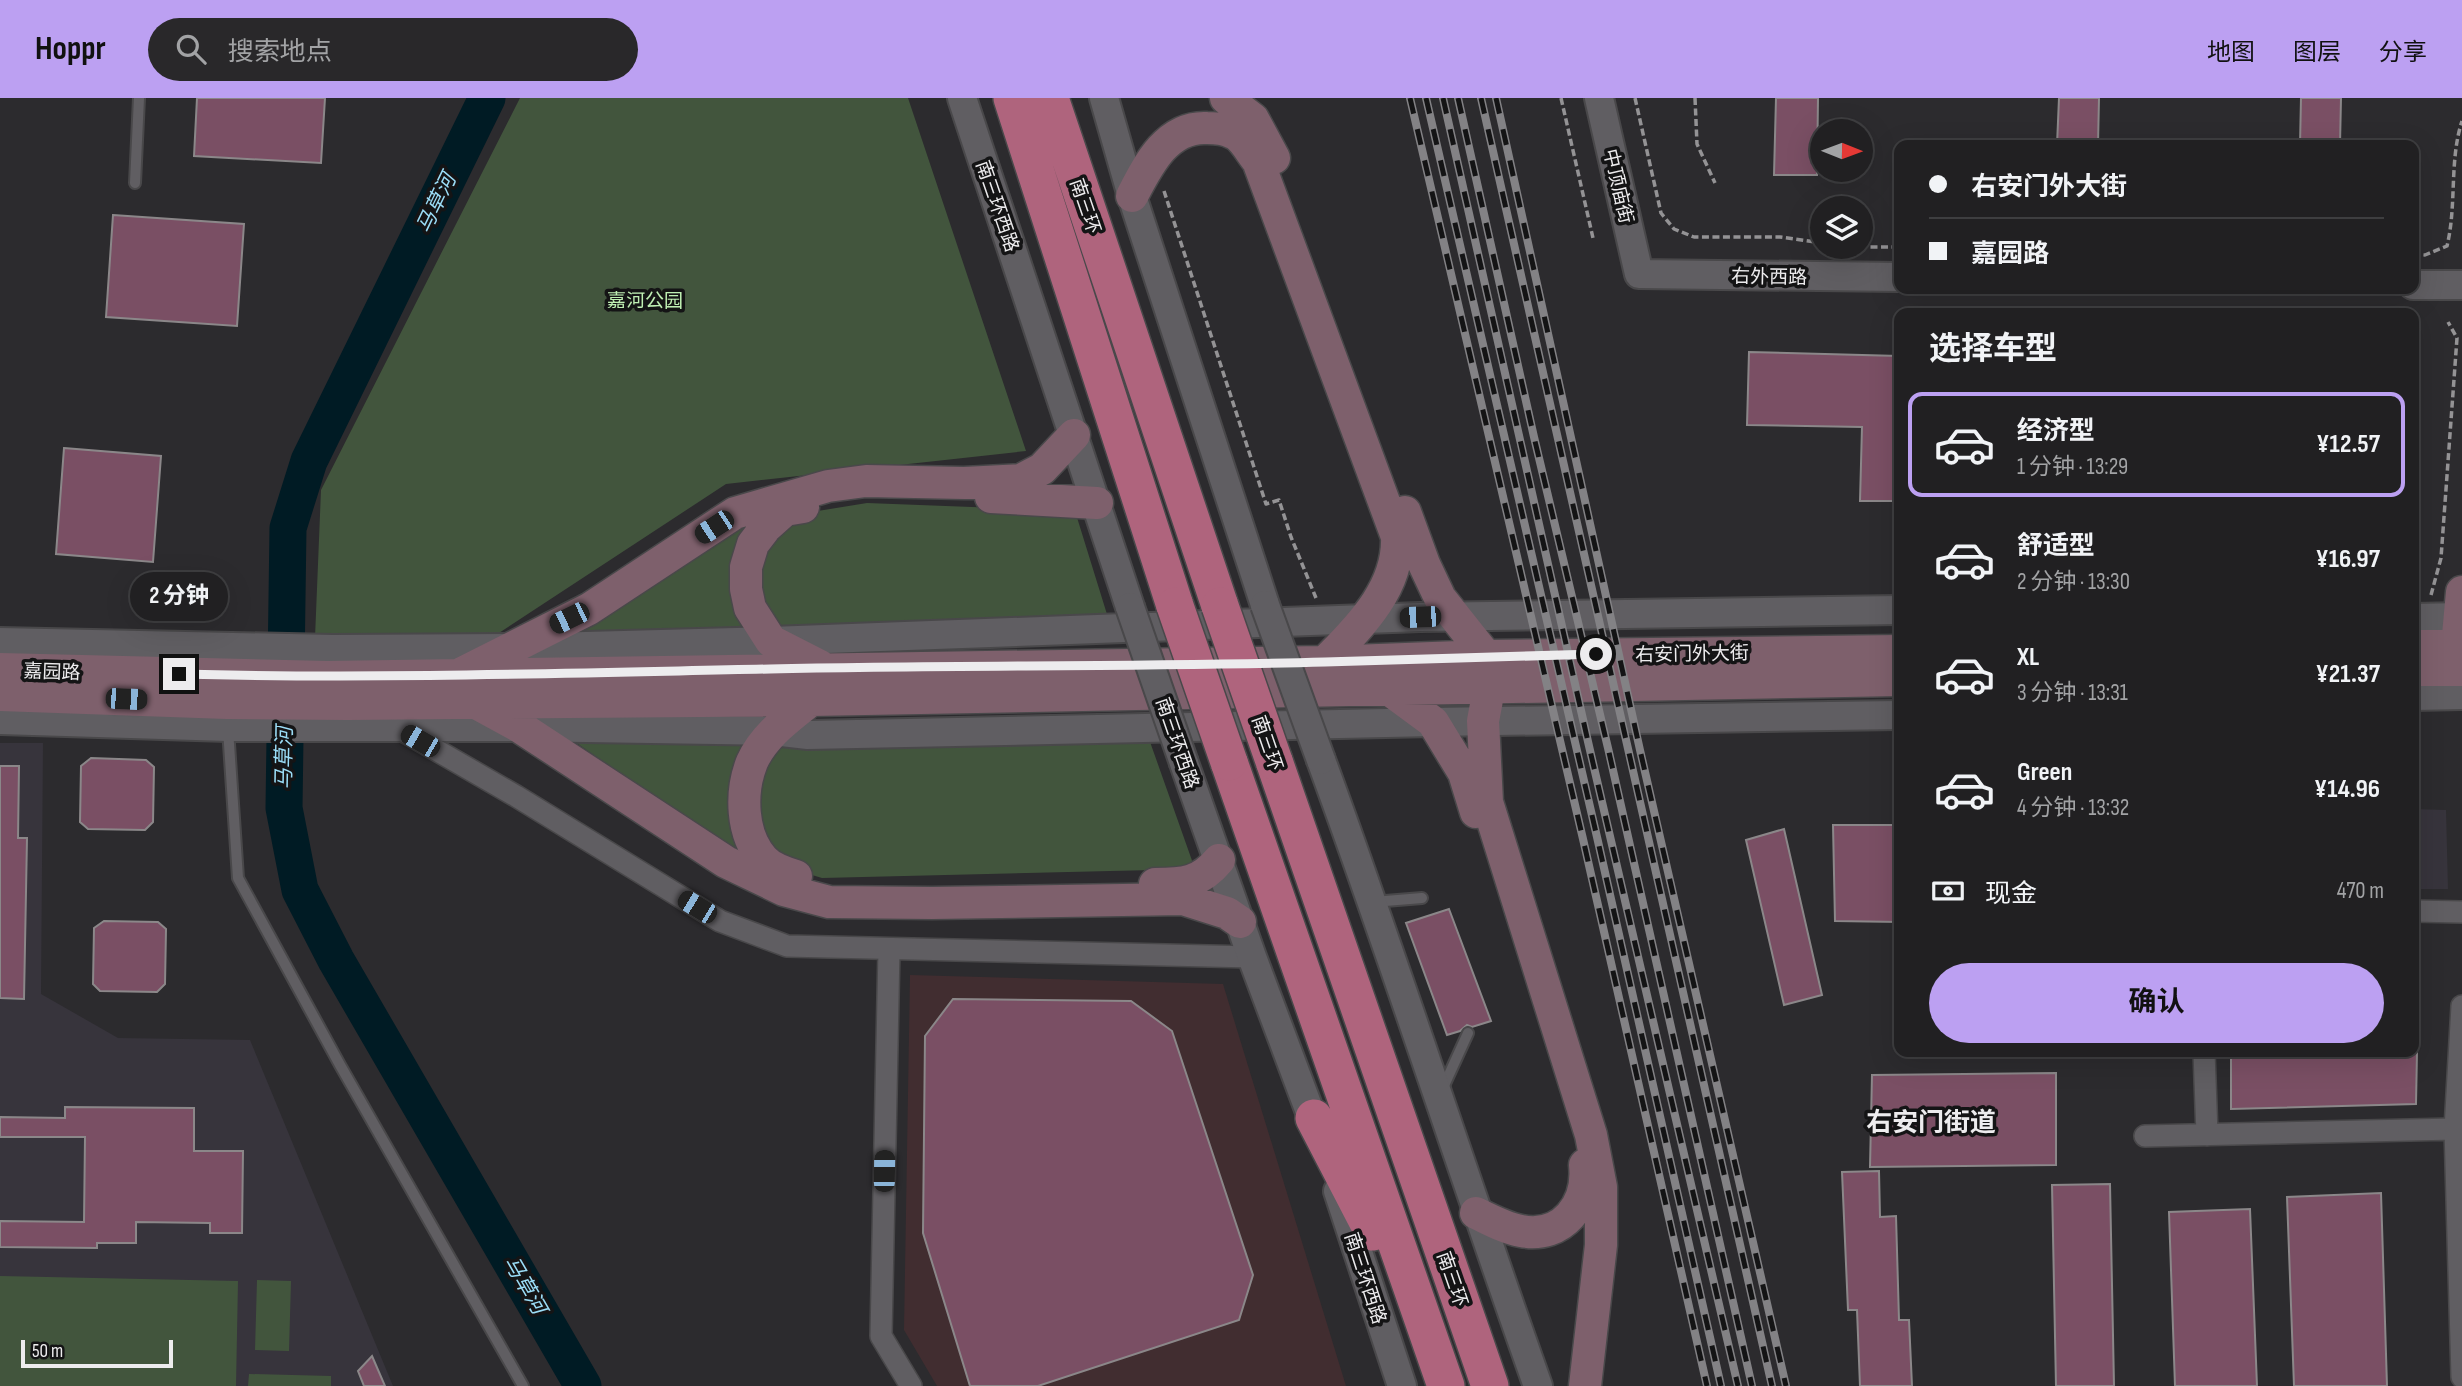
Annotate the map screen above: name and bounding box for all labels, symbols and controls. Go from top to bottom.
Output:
search box [148,18,638,81]
text: Hoppr [35,29,106,69]
icon: search [172,30,210,68]
text: 搜索地点 [228,37,332,68]
text: 地图 [2207,38,2255,67]
text: 图层 [2293,38,2341,67]
text: 分享 [2379,38,2427,67]
north arrow [1810,119,1872,182]
map controls [1810,119,1873,259]
street label: 中顶庙街 [1598,147,1637,226]
street label: 南三环西路 [970,158,1023,255]
water label: 马草河 [411,166,463,237]
text: 右安门外大街 [1971,172,2127,203]
street label: 南三环 [1064,176,1105,237]
button: layers [1810,196,1873,259]
text: 嘉园路 [1971,239,2049,270]
street label: 右外西路 [1731,265,1807,290]
park label: 嘉河公园 [607,290,683,313]
text: 选择车型 [1929,330,2057,369]
icon: car [1933,413,1996,476]
text: 经济型 [2017,416,2095,447]
text: ¥12.57 [2316,429,2380,460]
text: 1 分钟 · 13:29 [2017,453,2128,481]
car [691,507,738,547]
icon: car [1933,528,1996,591]
text: 舒适型 [2017,531,2095,562]
text: ¥16.97 [2315,544,2380,575]
text: 2 分钟 · 13:30 [2017,568,2130,596]
callout: 2 分钟 [130,573,228,622]
text: 2 分钟 [149,582,209,610]
car [546,599,593,637]
car [1399,606,1442,628]
route start [1580,638,1612,670]
street label: 右安门外大街 [1635,642,1749,667]
text: XL [2017,642,2039,673]
icon: car [1933,643,1996,706]
route end [163,658,195,690]
text: ¥21.37 [2316,659,2380,690]
street label: 嘉园路 [23,660,81,685]
text: 3 分钟 · 13:31 [2017,679,2128,707]
car [105,688,148,710]
street label: 南三环西路 [1150,695,1203,792]
street label: 南三环 [1246,713,1287,774]
car [397,721,444,761]
water label: 马草河 [271,722,298,790]
text: Green [2017,757,2072,788]
icon: car [1933,758,1996,821]
text: ¥14.96 [2314,774,2380,805]
text: 4 分钟 · 13:32 [2017,794,2129,822]
icon: cash [1929,872,1967,910]
text: 470 m [2337,877,2384,905]
text: 现金 [1985,879,2037,910]
car [674,887,721,927]
button: 确认 [1929,963,2384,1043]
district label: 右安门街道 [1866,1108,1996,1139]
car [874,1150,895,1192]
street label: 南三环西路 [1339,1230,1390,1327]
street label: 南三环 [1431,1249,1472,1310]
water label: 马草河 [498,1252,553,1322]
scale bar [21,1337,173,1369]
text: 50 m [32,1340,63,1363]

